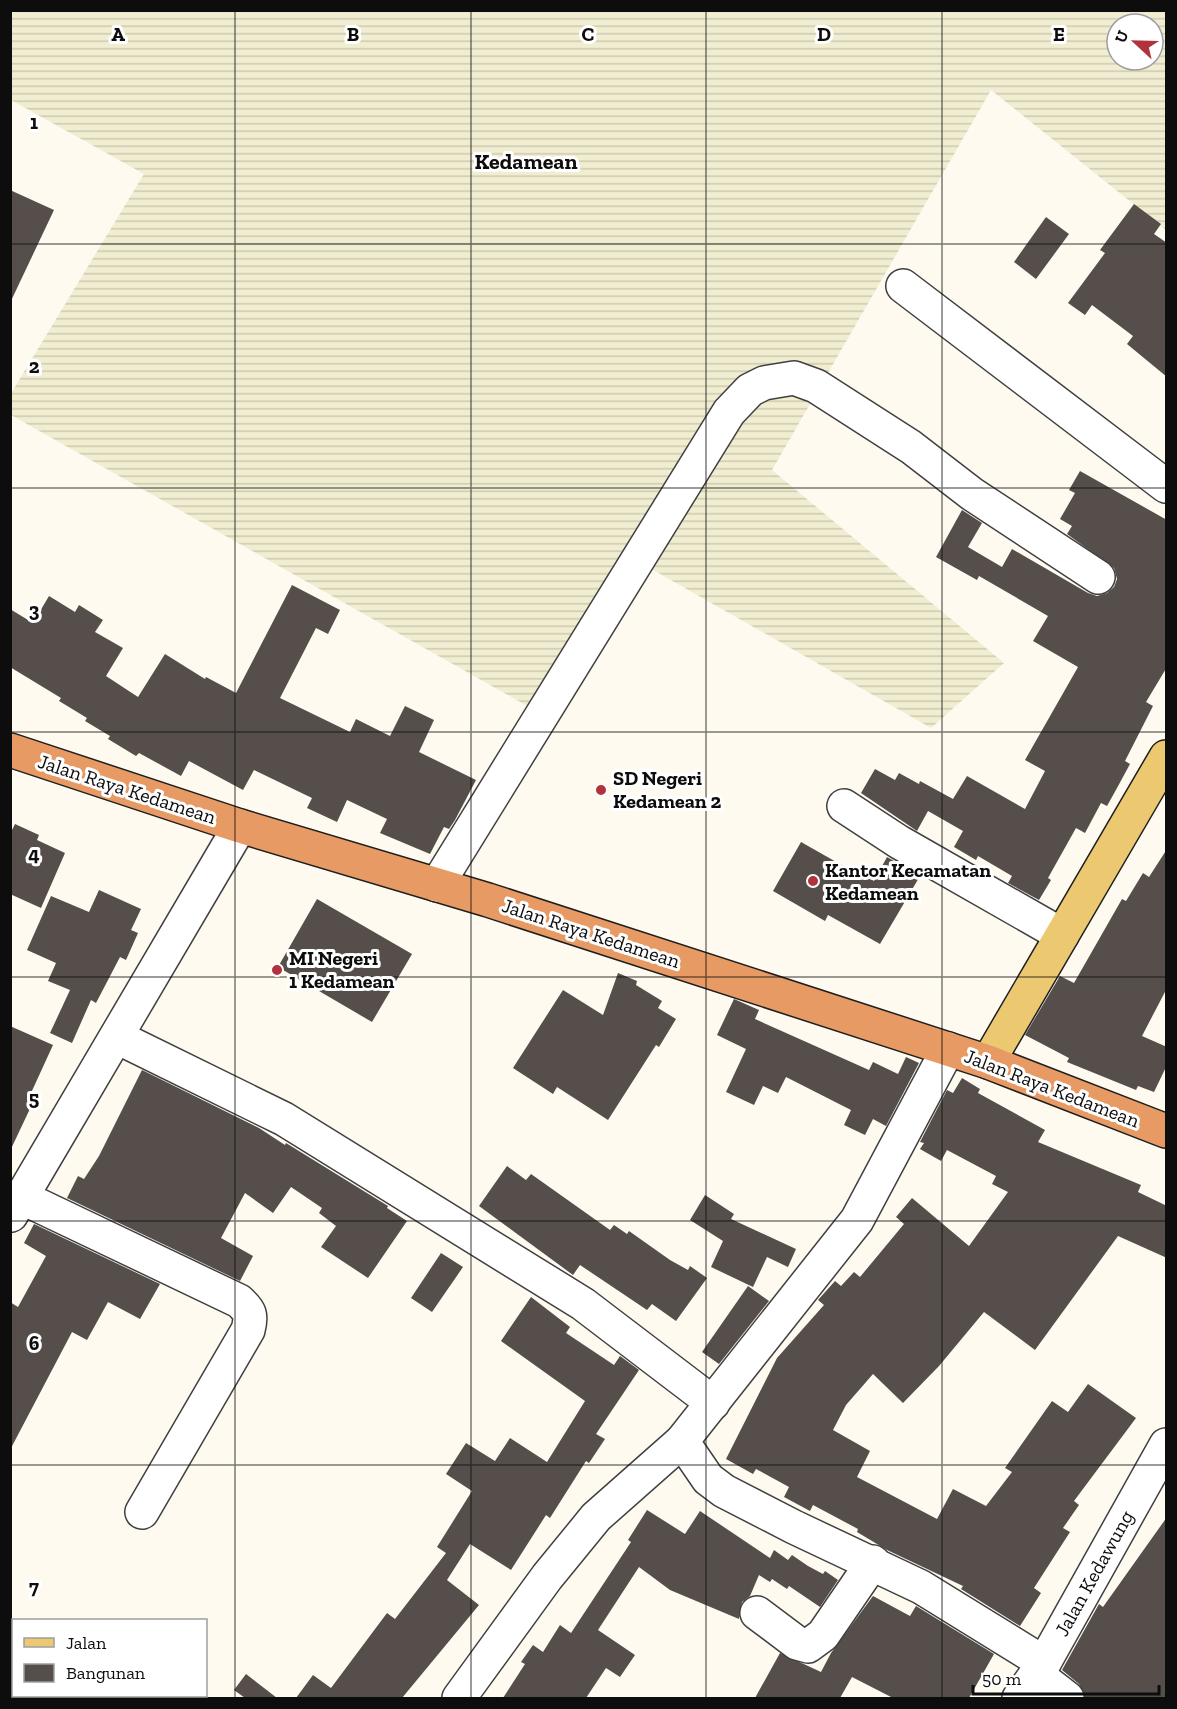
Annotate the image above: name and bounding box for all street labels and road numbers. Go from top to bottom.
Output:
street label: Jalan Raya Kedamean [35,749,219,829]
street label: Jalan Raya Kedamean [499,893,683,973]
street label: Jalan Raya Kedamean [961,1044,1143,1133]
street label: Jalan Kedawung [1049,1506,1139,1640]

